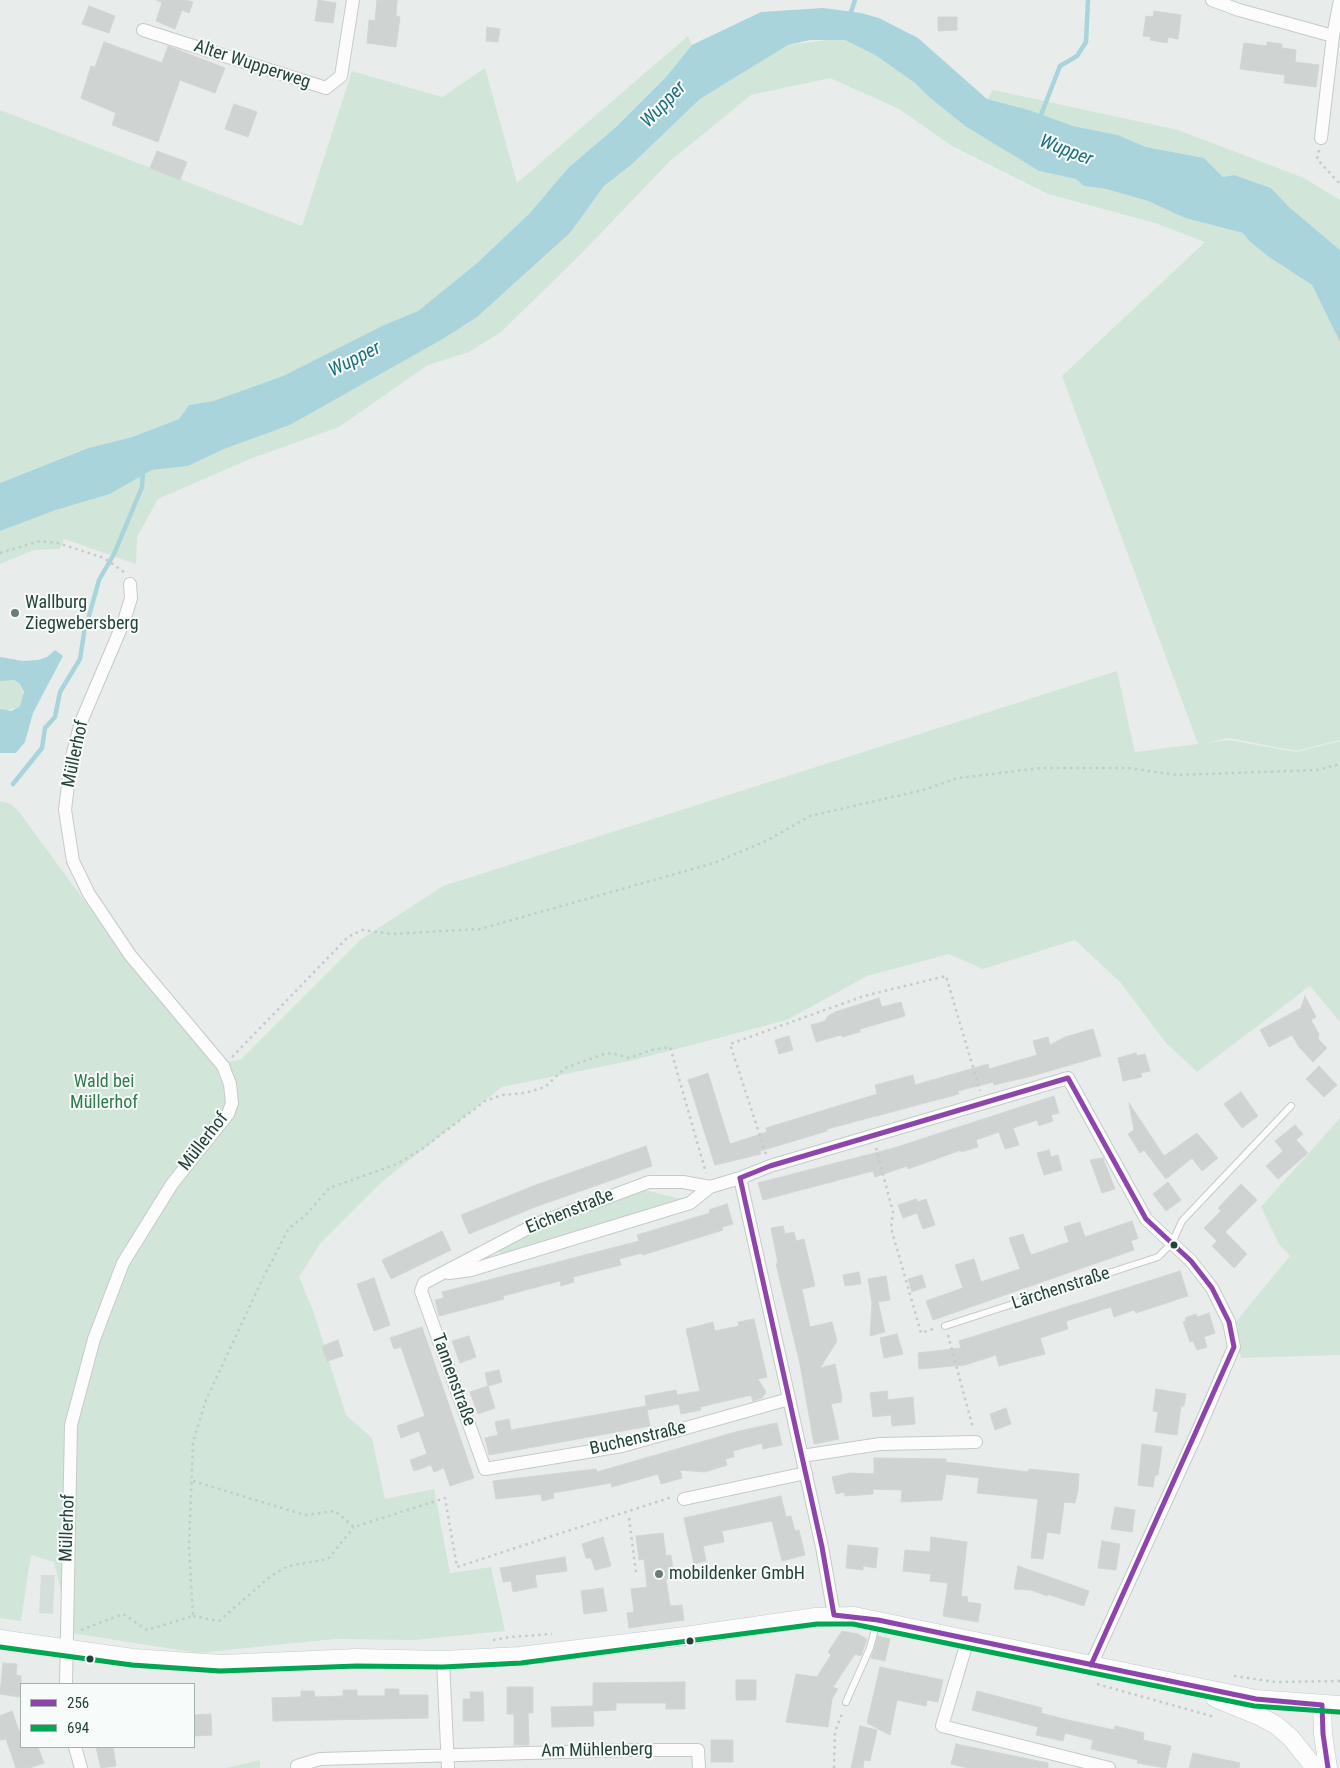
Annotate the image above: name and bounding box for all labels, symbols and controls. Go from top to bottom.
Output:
street label: Alter Wupperweg [191,36,313,94]
water label: Wupper [637,77,691,133]
water label: Wupper [1036,130,1096,172]
water label: Wupper [325,337,385,383]
place label: Wallburg Ziegwebersberg [25,592,139,634]
marker: Wallburg Ziegwebersberg [9,607,21,619]
street label: Müllerhof [58,719,94,789]
park label: Wald bei Müllerhof [70,1071,138,1114]
street label: Müllerhof [175,1109,233,1175]
street label: Eichenstraße [523,1185,617,1239]
unlabelled marker [1169,1240,1179,1250]
street label: Lärchenstraße [1009,1263,1113,1315]
street label: Tannenstraße [426,1331,480,1429]
street label: Buchenstraße [588,1417,688,1461]
street label: Müllerhof [56,1494,80,1562]
place label: mobildenker GmbH [669,1563,805,1585]
marker: mobildenker GmbH [653,1568,665,1580]
unlabelled marker [685,1636,695,1646]
unlabelled marker [85,1654,95,1664]
legend [20,1683,195,1748]
text: 256 [67,1694,89,1712]
text: 694 [67,1719,89,1737]
street label: Am Mühlenberg [541,1739,653,1763]

